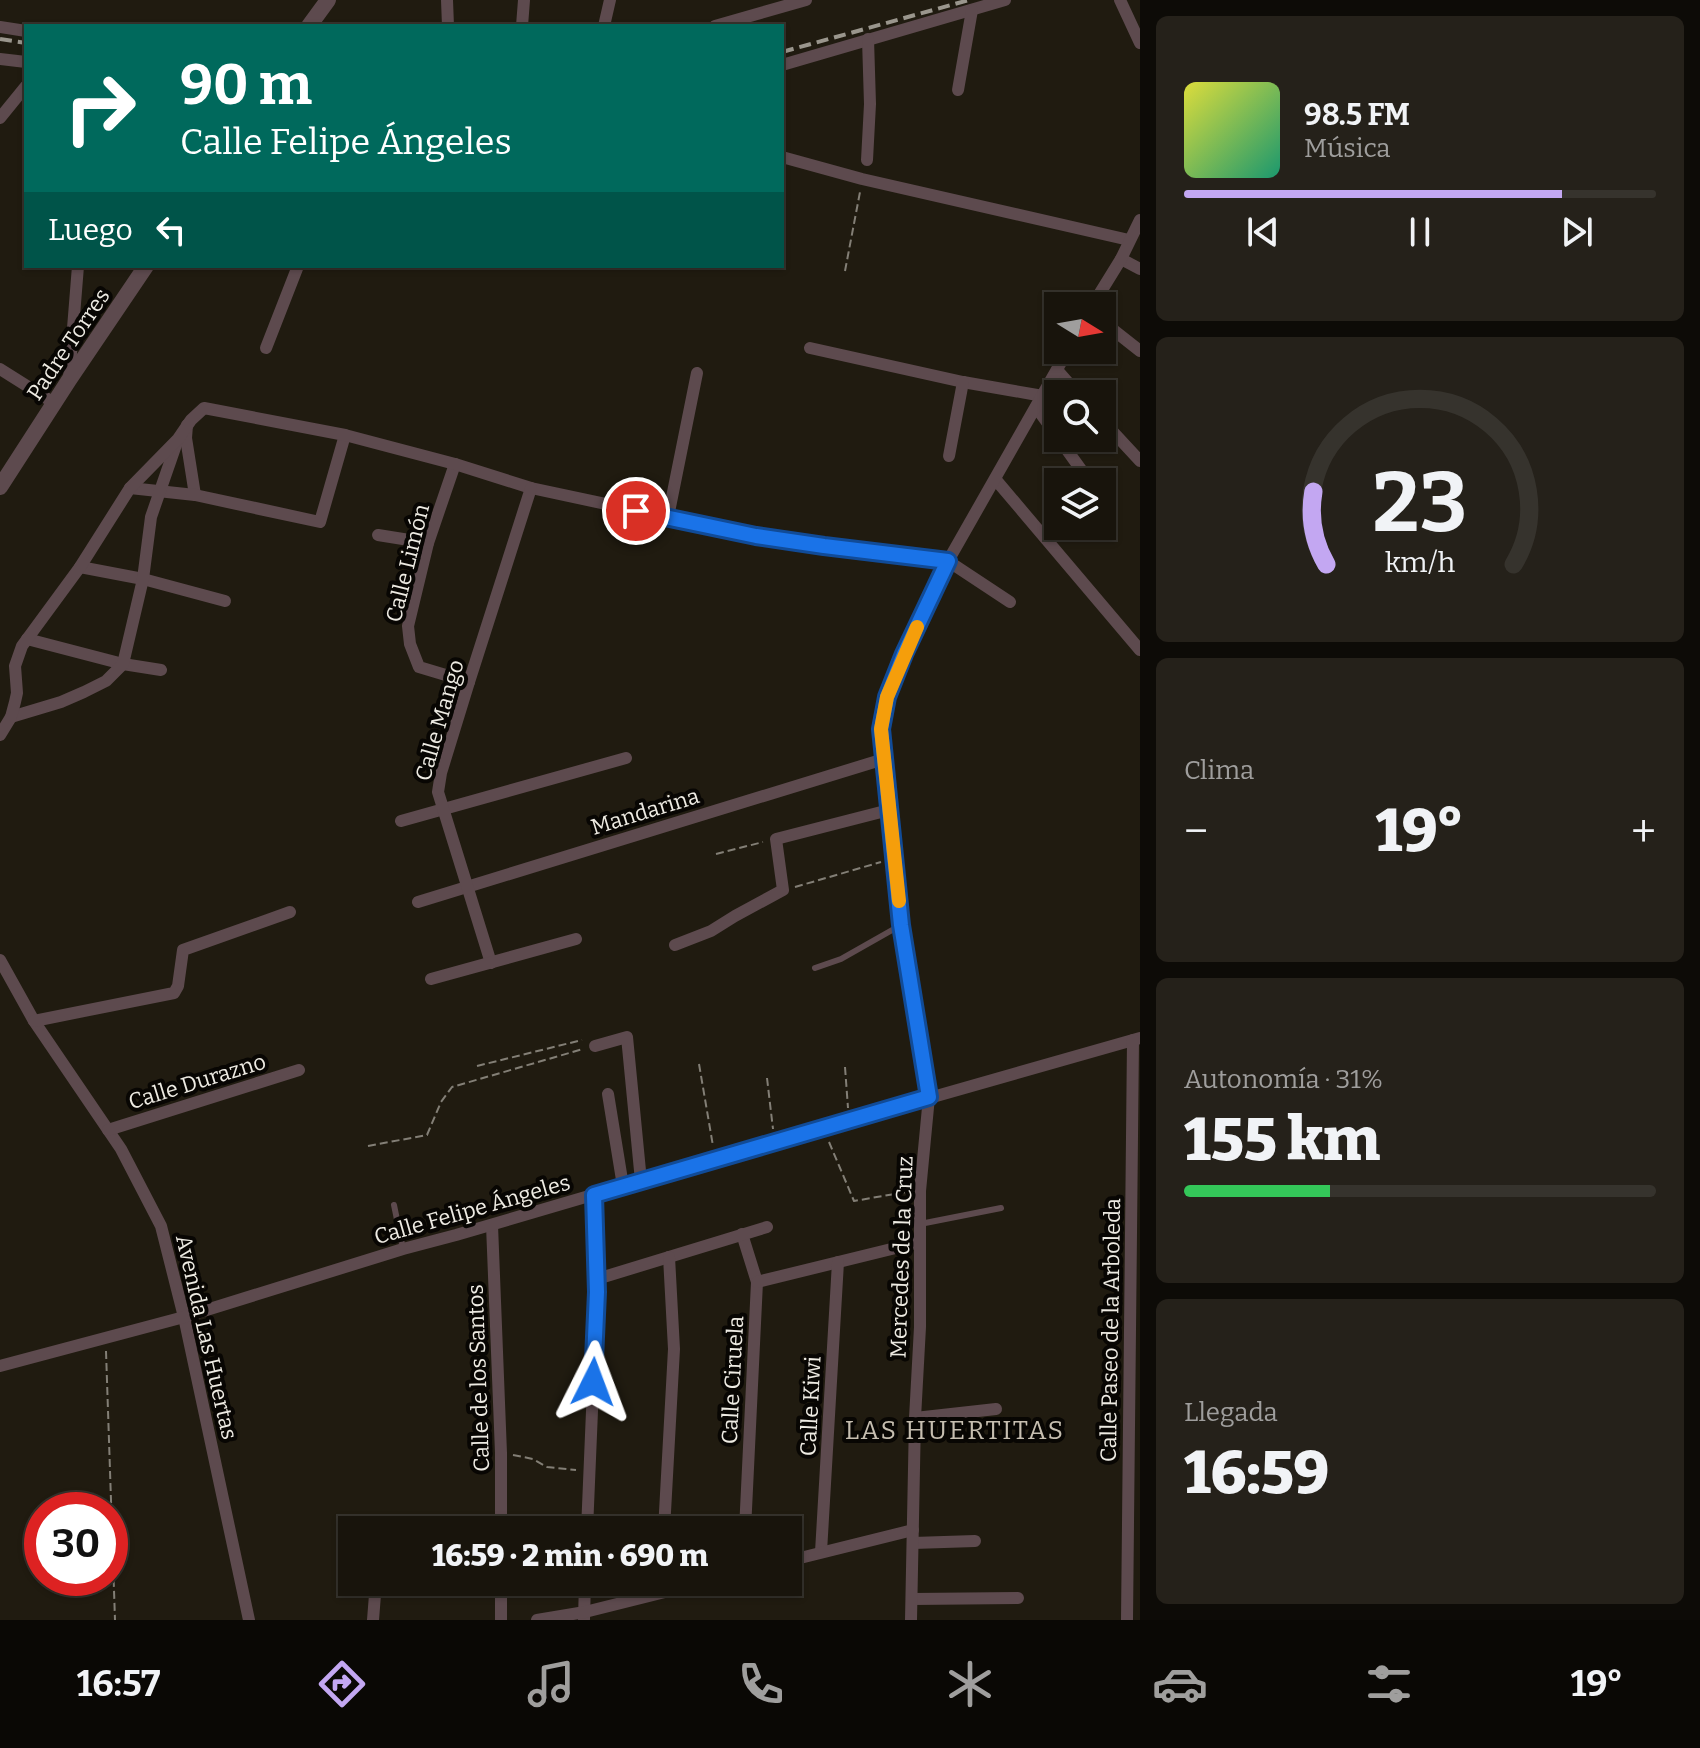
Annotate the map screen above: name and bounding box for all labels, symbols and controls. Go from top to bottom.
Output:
text: 90 m [180,52,312,119]
icon: right [48,56,152,160]
text: 98.5 FM [1304,97,1410,133]
text: Calle Felipe Ángeles [180,120,512,164]
text: Música [1304,133,1391,164]
icon: left [149,208,193,252]
icon: previous [1241,210,1285,254]
icon: pause [1398,210,1442,254]
icon: next [1555,210,1599,254]
text: Luego [48,212,133,248]
street label: Padre Torres [21,283,116,405]
north arrow [1044,292,1116,364]
map controls [1044,292,1116,540]
button: search [1044,380,1116,452]
text: 23 [1373,453,1467,553]
button: layers [1044,468,1116,540]
pin [602,477,670,545]
icon: arrive [614,489,658,533]
street label: Calle Limón [380,501,435,625]
text: km/h [1385,545,1456,580]
street label: Calle Mango [409,656,470,784]
text: Clima [1184,755,1254,786]
street label: Mandarina [588,782,703,841]
text: 19° [1375,795,1464,867]
text: − [1184,805,1208,858]
text: + [1631,805,1656,858]
street label: Calle Durazno [125,1048,269,1115]
text: Autonomía · 31% [1184,1064,1383,1095]
text: 155 km [1184,1104,1380,1176]
street label: Mercedes de la Cruz [884,1155,919,1359]
street label: Calle Felipe Ángeles [371,1169,573,1250]
street label: Calle Paseo de la Arboleda [1095,1198,1126,1462]
street label: Avenida Las Huertas [170,1232,243,1442]
street label: Calle de los Santos [462,1284,495,1472]
street label: Calle Ciruela [716,1315,749,1445]
position arrow [551,1340,635,1424]
street label: Calle Kiwi [794,1355,827,1457]
text: Llegada [1184,1397,1278,1428]
district label: LAS HUERTITAS [845,1415,1065,1446]
text: 16:59 [1184,1437,1329,1509]
speed limit sign: 30 [24,1492,128,1596]
text: 16:59 · 2 min · 690 m [432,1538,708,1574]
icon: directions [314,1656,370,1712]
icon: music [523,1656,579,1712]
icon: phone [733,1656,789,1712]
icon: climate [942,1656,998,1712]
icon: car [1152,1656,1208,1712]
icon: filters [1361,1656,1417,1712]
text: 16:57 [77,1662,160,1706]
text: 19° [1571,1662,1623,1706]

